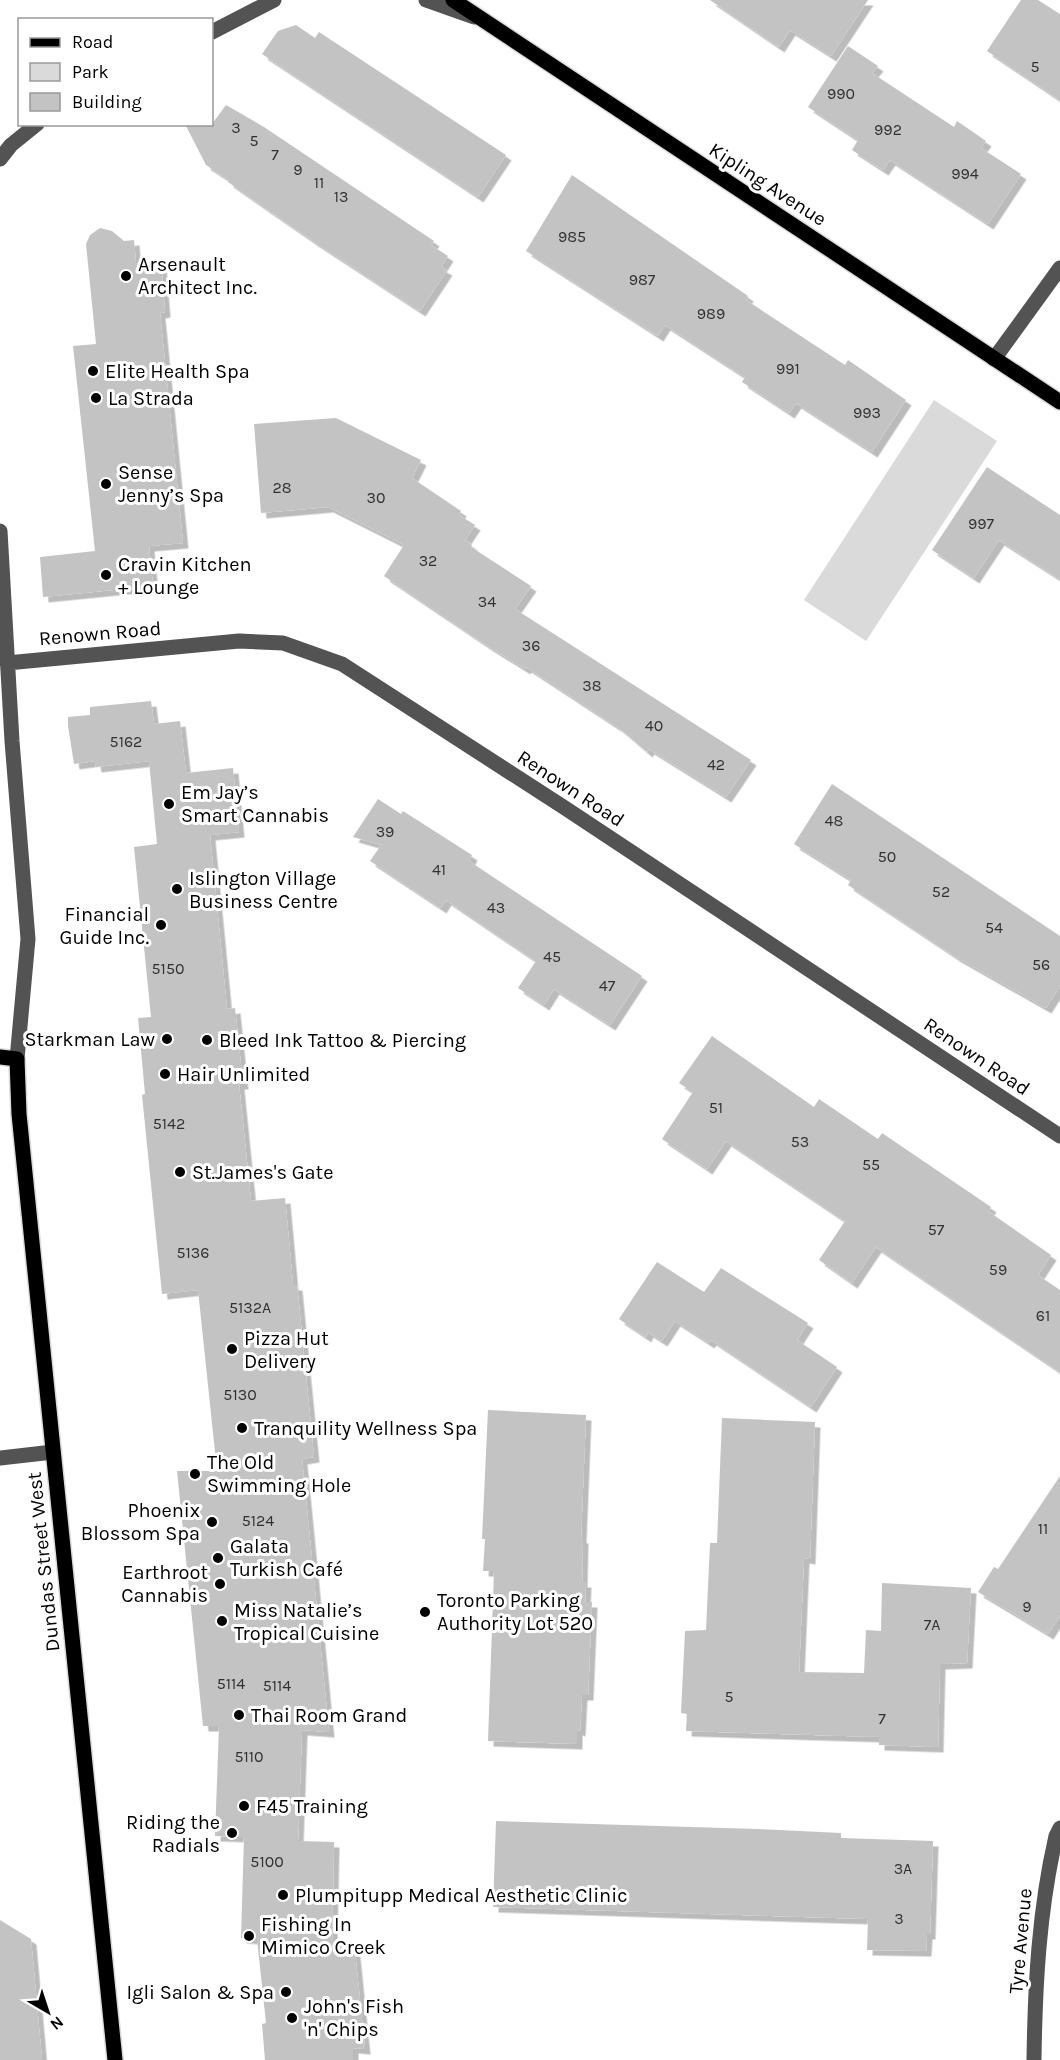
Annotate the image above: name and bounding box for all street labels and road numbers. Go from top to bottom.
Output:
street label: Kipling Avenue [705,138,831,231]
street label: Renown Road [38,617,162,650]
street label: Renown Road [513,745,629,832]
street label: Renown Road [919,1013,1034,1100]
street label: Dundas Street West [23,1470,64,1653]
street label: Tyre Avenue [1004,1887,1037,1995]

